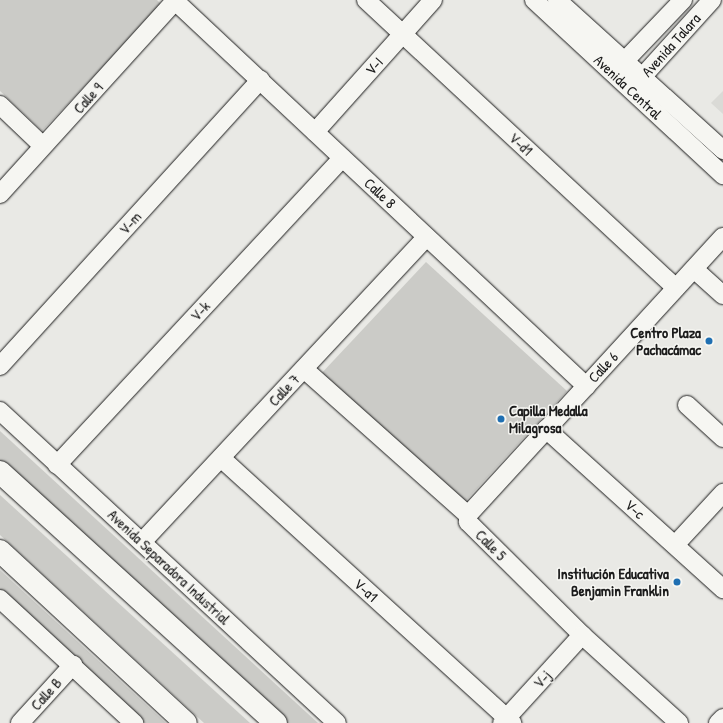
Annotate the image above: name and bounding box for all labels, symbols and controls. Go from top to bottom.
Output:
street label: Avenida Talara [638,10,704,80]
street label: Avenida Central [590,51,666,123]
street label: V-I [361,53,387,79]
street label: Calle 9 [69,79,107,117]
street label: V-d1 [505,129,537,159]
street label: Calle 8 [361,174,399,212]
street label: V-m [115,208,145,238]
street label: V-k [186,297,214,325]
place label: Centro Plaza Pachacámac [630,323,701,358]
marker: Centro Plaza Pachacámac [704,336,714,346]
street label: Calle 6 [584,348,622,386]
street label: Calle 7 [265,370,303,410]
place label: Capilla Medalla Milagrosa [509,401,588,436]
marker: Capilla Medalla Milagrosa [496,414,506,424]
street label: V-c [621,496,649,522]
street label: Avenida Separadora Industrial [104,506,234,628]
street label: Calle 5 [472,526,510,564]
place label: Institución Educativa Benjamin Franklin [557,564,669,599]
street label: V-a1 [350,575,382,605]
marker: Institución Educativa Benjamin Franklin [672,577,682,587]
street label: V-j [529,666,555,692]
street label: Calle B [27,674,65,714]

